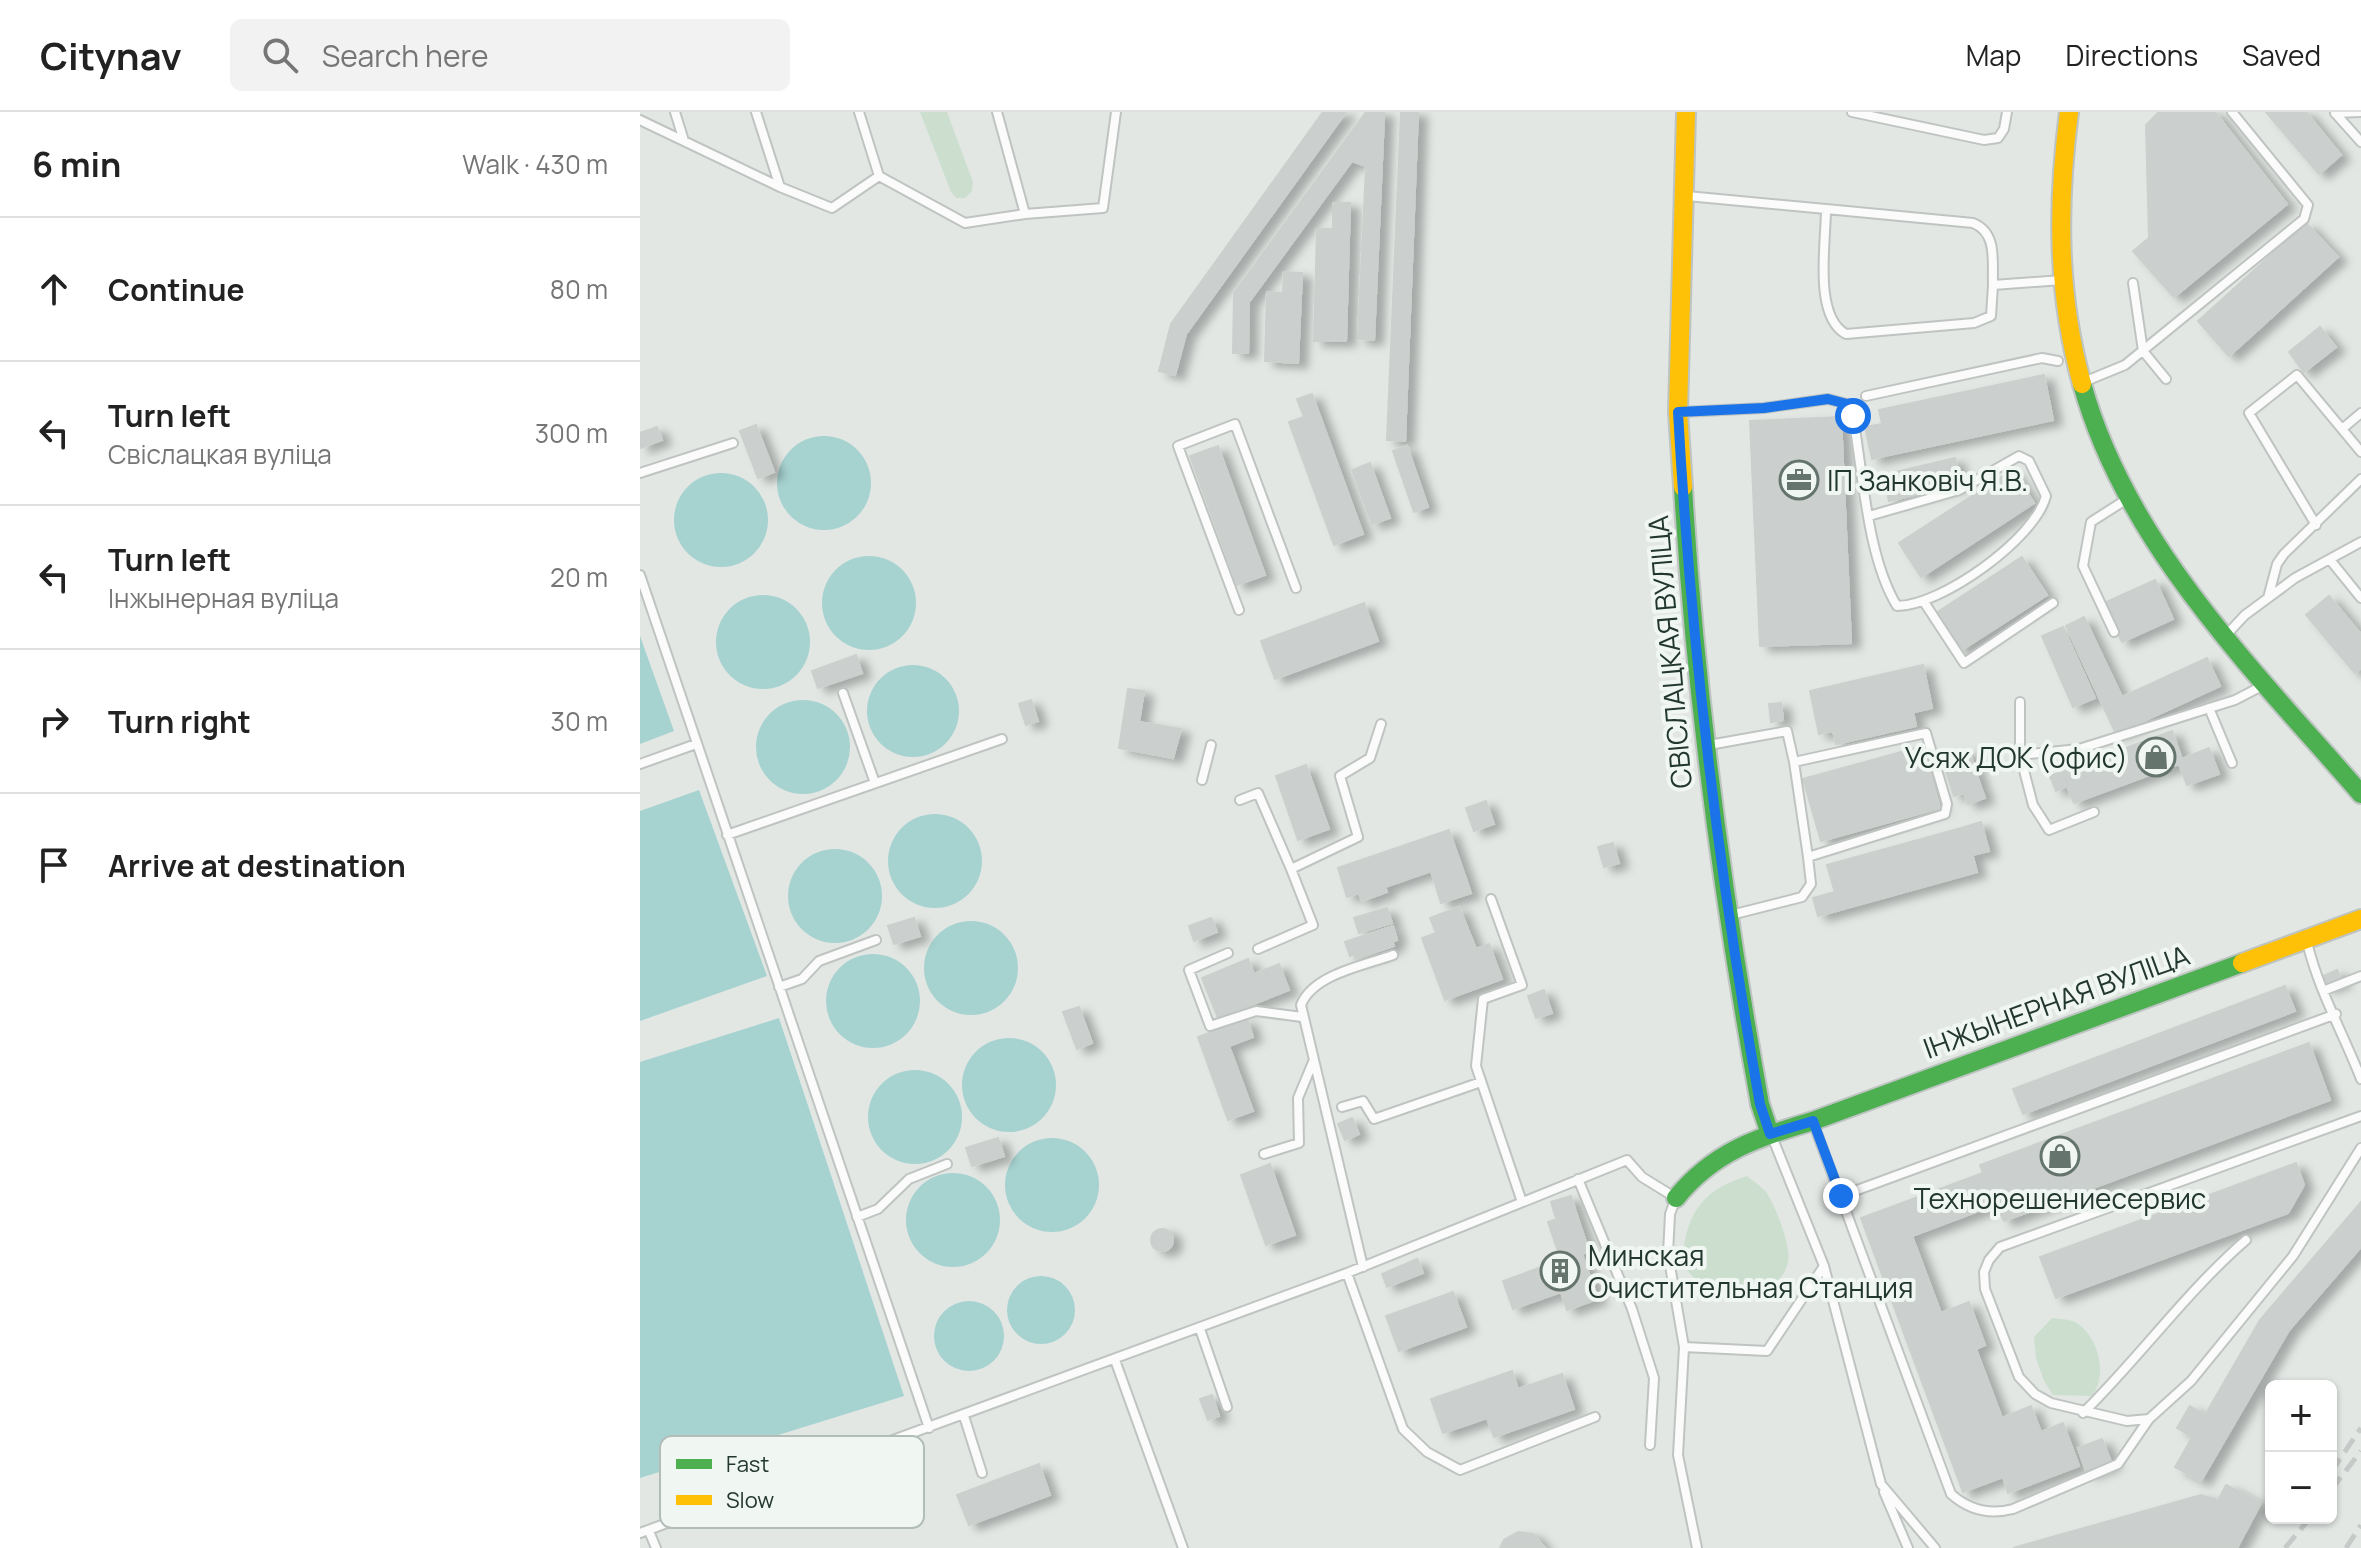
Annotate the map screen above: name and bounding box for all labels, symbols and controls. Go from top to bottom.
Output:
search box [230,19,790,91]
text: Citynav [40,29,182,81]
icon: search [258,33,302,77]
text: Search here [322,35,489,76]
text: Map [1966,36,2021,74]
text: Directions [2065,36,2198,74]
text: Saved [2242,36,2321,74]
text: 6 min [32,141,121,187]
text: Walk · 430 m [462,146,608,182]
icon: ahead [32,267,76,311]
text: Continue [108,269,244,310]
text: 80 m [550,271,608,307]
text: Turn left [108,395,231,436]
route start [1835,398,1871,434]
icon: left [32,411,76,455]
text: 300 m [535,415,608,451]
text: Свіслацкая вуліца [108,436,332,472]
office icon: ІП Занковіч Я.В. [1778,459,1820,501]
place label: ІП Занковіч Я.В. [1827,461,2028,499]
street label: СВІСЛАЦКАЯ ВУЛІЦА [1638,514,1700,790]
text: Turn left [108,539,231,580]
icon: left [32,555,76,599]
text: 20 m [550,559,608,595]
text: Інжынерная вуліца [108,580,339,616]
icon: right [32,699,76,743]
text: Turn right [108,701,251,742]
text: 30 m [551,703,608,739]
shop icon: Усяж ДОК (офис) [2135,736,2177,778]
place label: Усяж ДОК (офис) [1904,738,2128,776]
icon: arrive [32,843,76,887]
text: Arrive at destination [108,845,406,886]
street label: ІНЖЫНЕРНАЯ ВУЛІЦА [1918,935,2195,1067]
shop icon: Технорешениесервис [2039,1135,2081,1177]
route end [1823,1178,1859,1214]
place label: Технорешениесервис [1914,1179,2206,1217]
place label: Минская Очистительная Станция [1588,1236,1914,1306]
building icon: Минская Очистительная Станция [1539,1250,1581,1292]
map controls [2265,1380,2337,1524]
button: + [2265,1380,2337,1452]
legend [660,1436,924,1528]
text: Fast [726,1449,769,1479]
button: − [2265,1452,2337,1524]
text: Slow [726,1485,774,1515]

